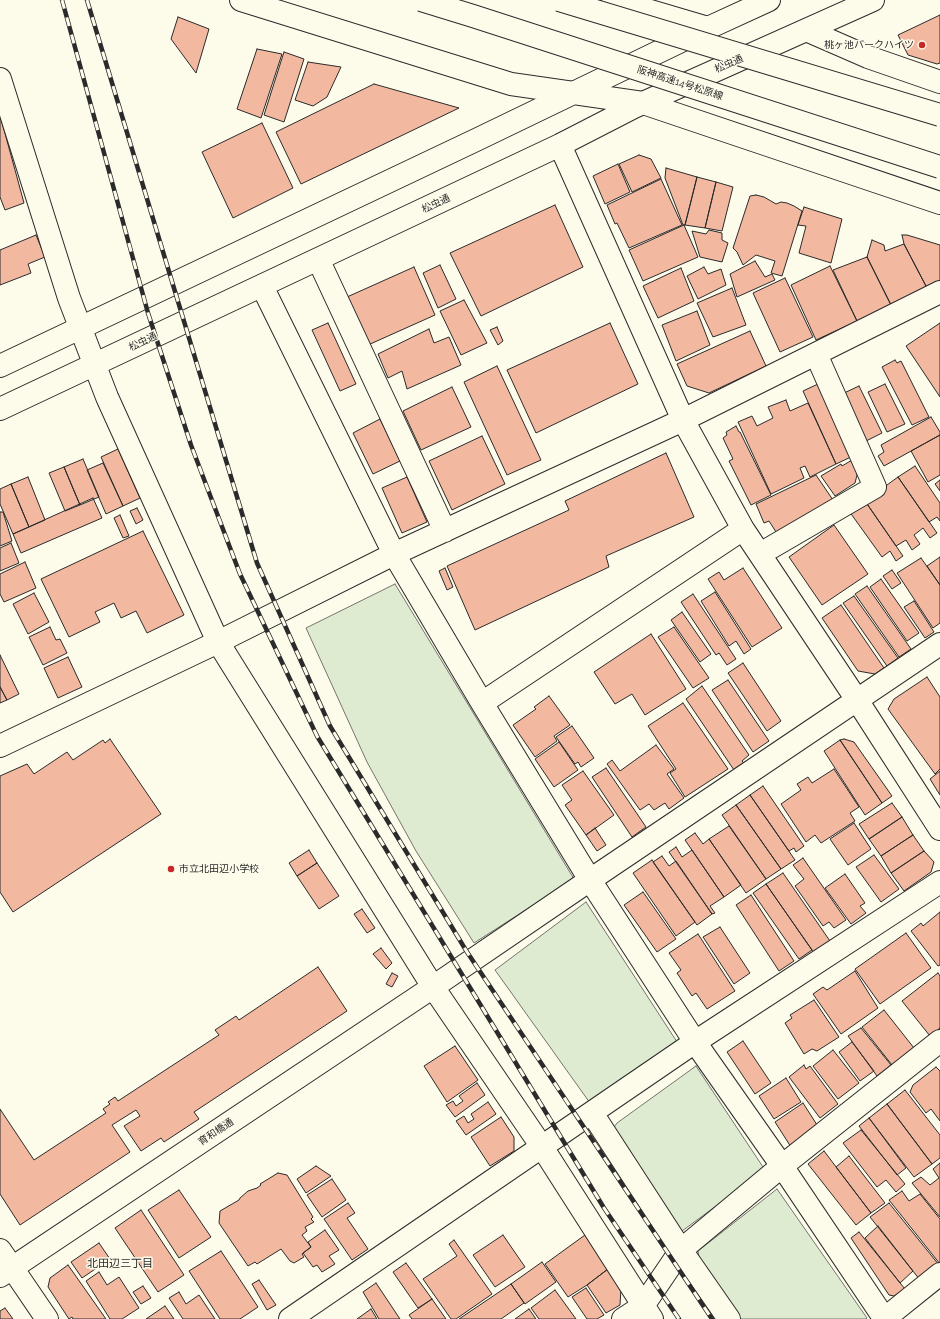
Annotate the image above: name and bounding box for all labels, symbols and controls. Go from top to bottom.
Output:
place label: 桃ヶ池パークハイツ [824,39,914,51]
marker: 桃ヶ池パークハイツ [917,40,927,50]
street label: 松虫通 [713,52,745,76]
street label: 阪神高速14号松原線 [635,63,725,103]
street label: 松虫通 [420,192,452,216]
street label: 松虫通 [127,330,159,354]
place label: 市立北田辺小学校 [179,863,259,875]
marker: 市立北田辺小学校 [166,864,176,874]
street label: 育和橋通 [196,1116,236,1148]
district label: 北田辺三丁目 [87,1257,153,1271]

